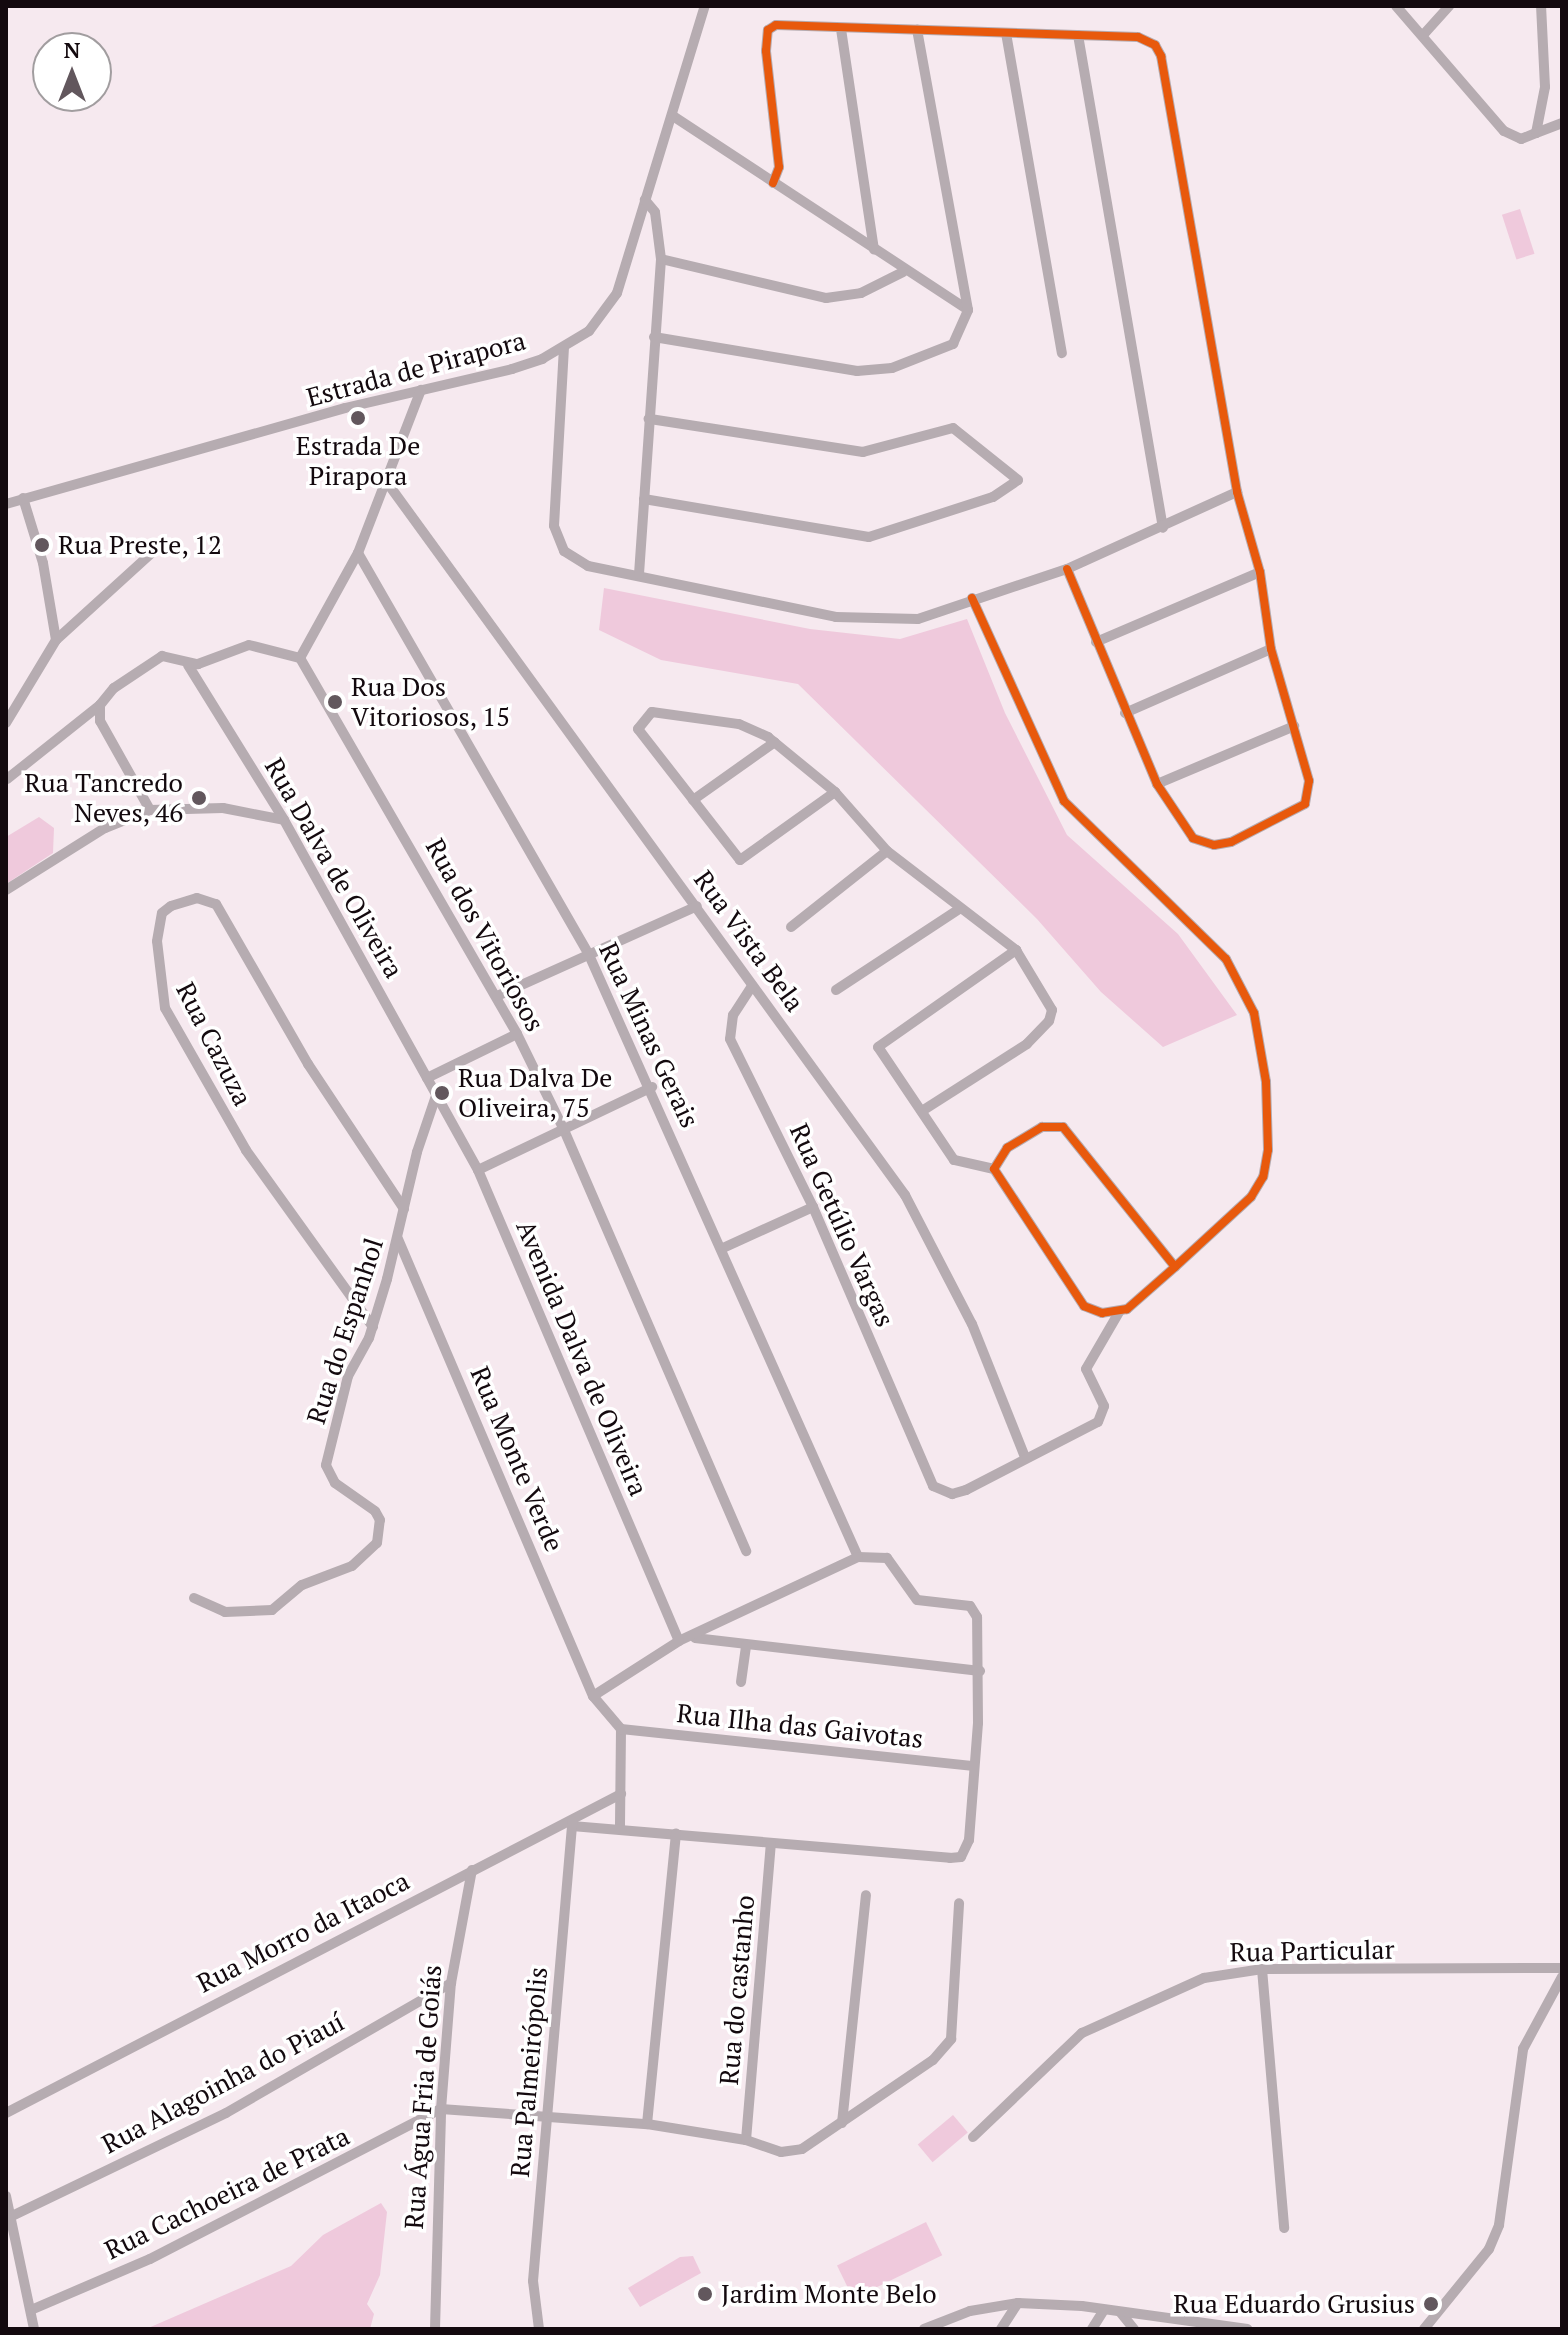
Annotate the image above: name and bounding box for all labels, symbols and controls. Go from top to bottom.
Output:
north arrow [32,32,112,112]
text: N [64,35,80,64]
street label: Estrada de Pirapora [303,325,529,413]
marker: Estrada De Pirapora [349,409,367,427]
place label: Estrada De Pirapora [296,430,420,492]
place label: Rua Preste, 12 [58,529,223,561]
marker: Rua Preste, 12 [33,536,51,554]
place label: Rua Dos Vitoriosos, 15 [351,671,511,732]
marker: Rua Dos Vitoriosos, 15 [326,693,344,711]
street label: Rua Dalva de Oliveira [258,753,410,983]
place label: Rua Tancredo Neves, 46 [24,767,183,828]
marker: Rua Tancredo Neves, 46 [190,789,208,807]
street label: Rua dos Vitoriosos [419,833,551,1037]
street label: Rua Vista Bela [687,864,811,1018]
street label: Rua Minas Gerais [592,937,706,1133]
street label: Rua Cazuza [170,977,258,1111]
place label: Rua Dalva De Oliveira, 75 [458,1062,612,1124]
marker: Rua Dalva De Oliveira, 75 [433,1084,451,1102]
street label: Rua Getúlio Vargas [783,1118,901,1332]
street label: Avenida Dalva de Oliveira [510,1216,654,1500]
street label: Rua do Espanhol [300,1234,390,1428]
street label: Rua Monte Verde [464,1362,570,1556]
street label: Rua Ilha das Gaivotas [675,1698,925,1754]
street label: Rua Morro da Itaoca [192,1865,414,1999]
street label: Rua do castanho [713,1894,761,2086]
street label: Rua Particular [1229,1934,1395,1968]
street label: Rua Água Fria de Goiás [398,1963,448,2231]
street label: Rua Palmeirópolis [504,1966,554,2178]
street label: Rua Alagoinha do Piauí [96,2006,350,2160]
street label: Rua Cachoeira de Prata [100,2120,354,2266]
place label: Jardim Monte Belo [721,2278,937,2310]
marker: Jardim Monte Belo [696,2285,714,2303]
place label: Rua Eduardo Grusius [1173,2288,1415,2320]
marker: Rua Eduardo Grusius [1422,2295,1440,2313]

